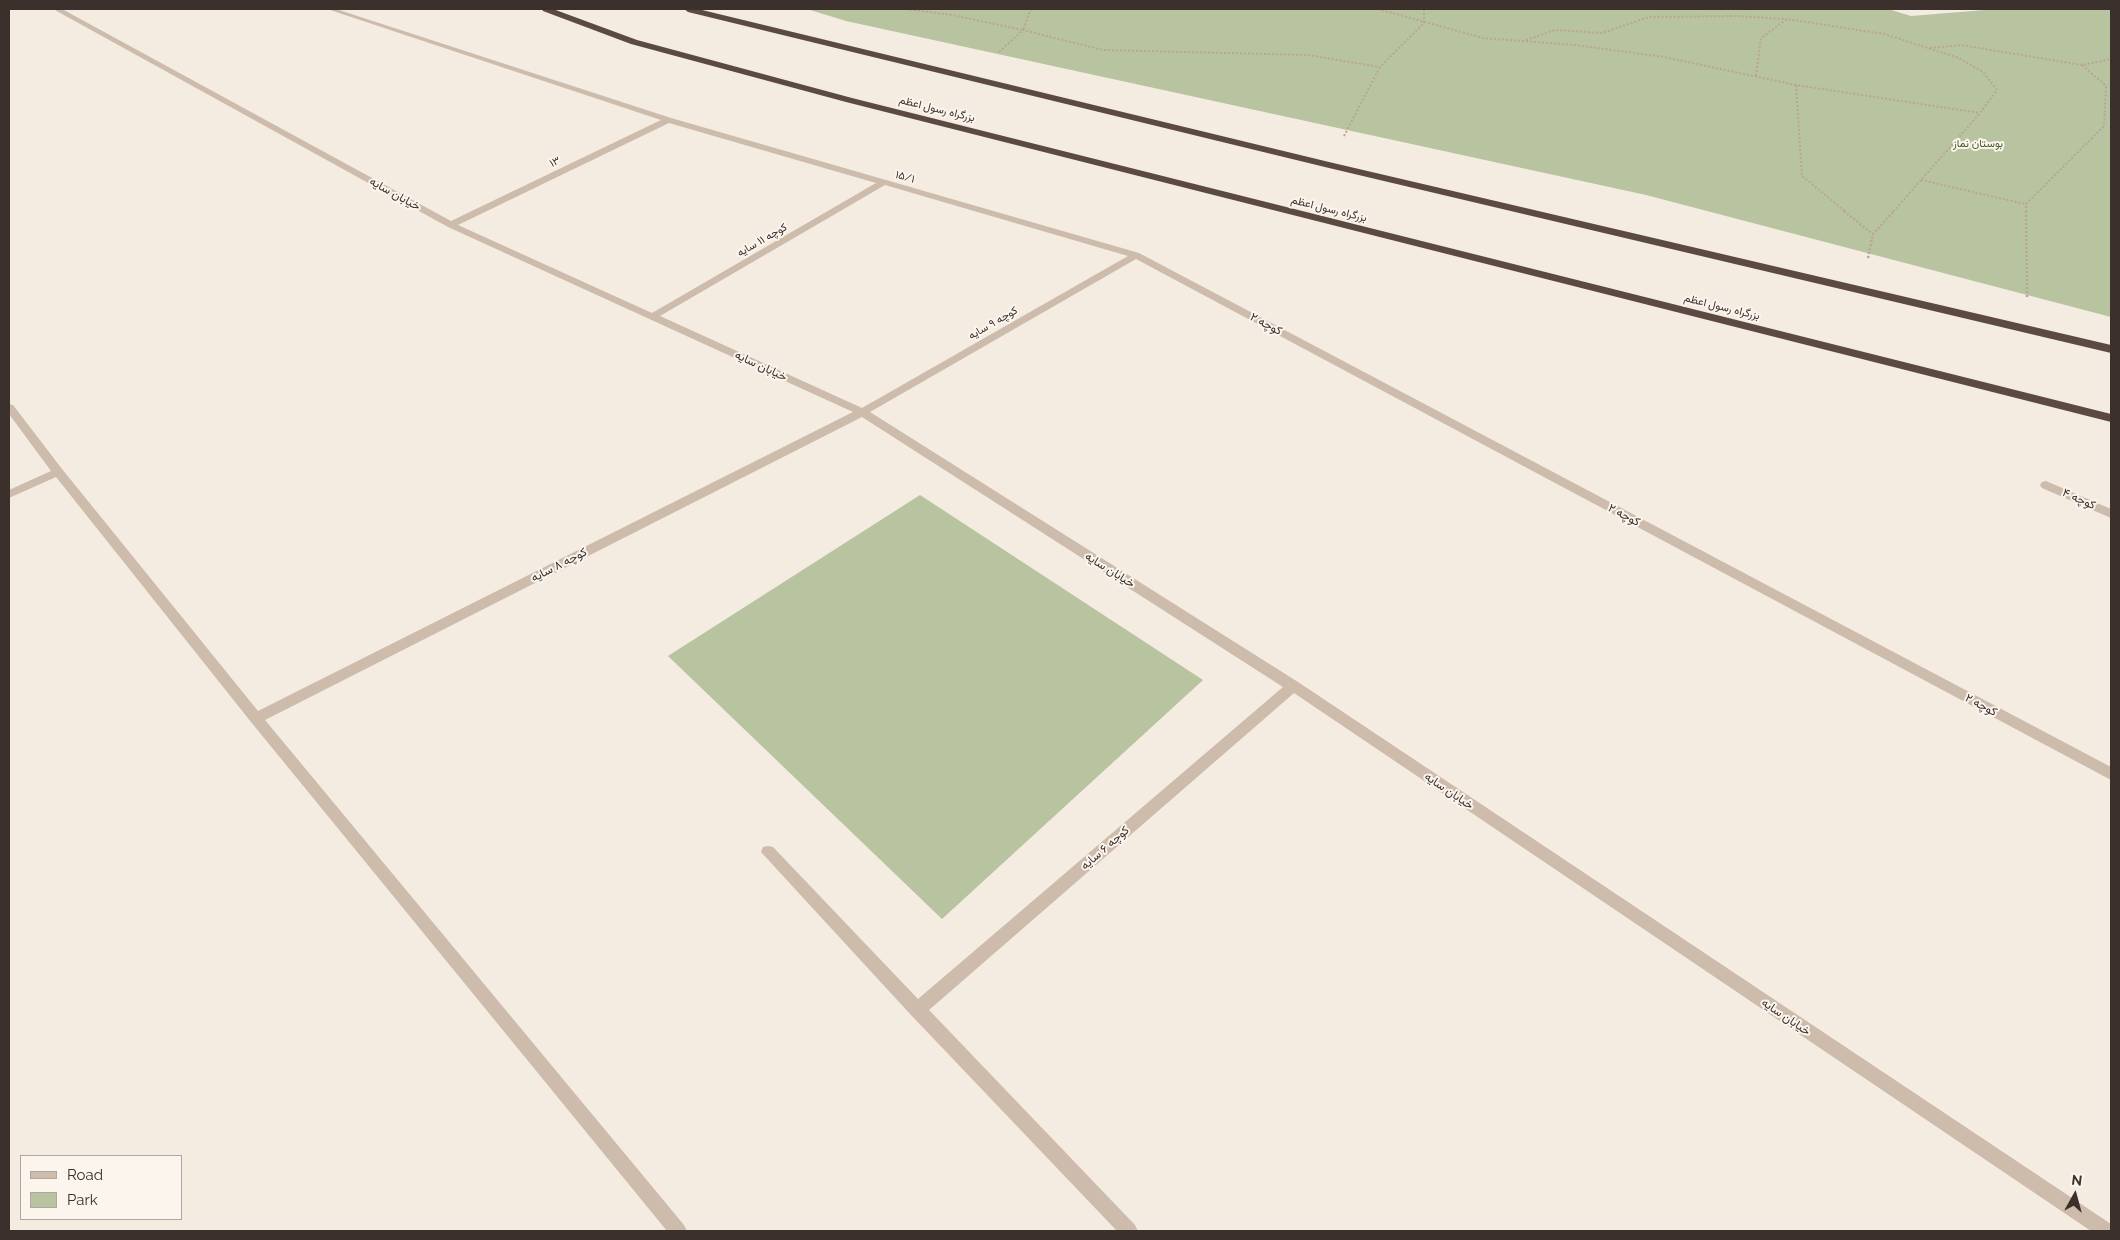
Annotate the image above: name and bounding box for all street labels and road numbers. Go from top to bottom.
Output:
street label: بزرگراه رسول اعظم [898,93,976,125]
street label: ۱۳ [547,154,563,170]
street label: ۱۵/۱ [894,168,916,186]
street label: خیابان سایه [367,174,423,214]
street label: بزرگراه رسول اعظم [1290,193,1368,225]
street label: کوچه ۱۱ سایه [735,220,789,260]
street label: بزرگراه رسول اعظم [1683,291,1761,323]
street label: کوچه ۹ سایه [966,304,1020,342]
street label: کوچه ۲ [1247,310,1285,338]
street label: خیابان سایه [733,348,789,384]
street label: کوچه ۴ [2060,485,2098,513]
street label: کوچه ۲ [1605,501,1643,529]
street label: کوچه ۸ سایه [529,545,589,585]
street label: خیابان سایه [1082,549,1138,591]
street label: کوچه ۲ [1962,691,2000,719]
street label: خیابان سایه [1422,769,1476,813]
street label: کوچه ۶ سایه [1078,823,1132,873]
street label: خیابان سایه [1759,995,1813,1039]

